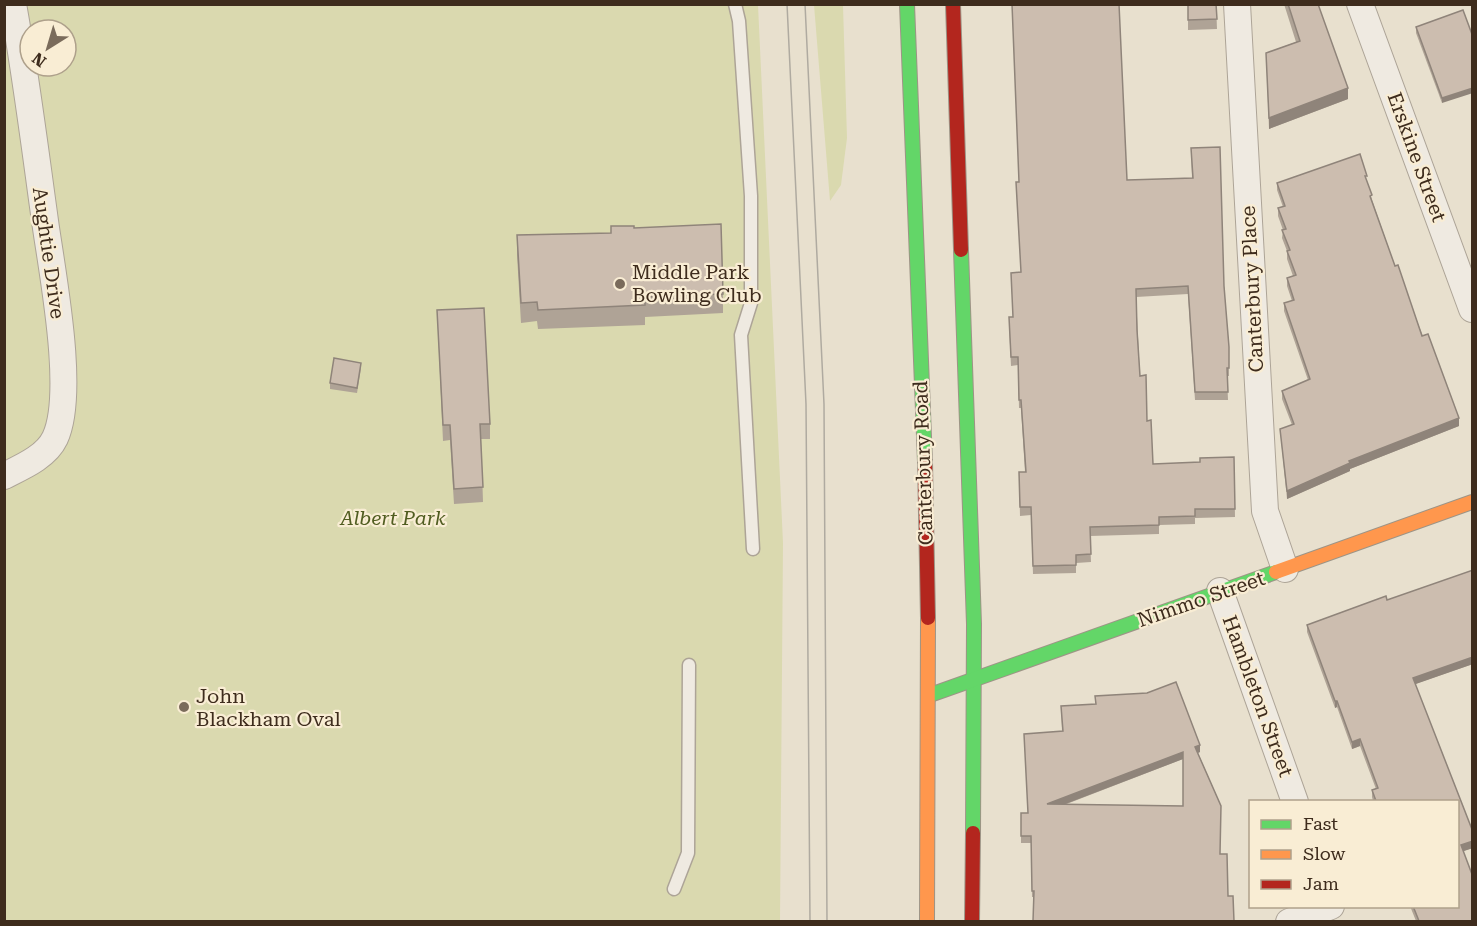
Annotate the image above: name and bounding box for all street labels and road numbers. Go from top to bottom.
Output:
street label: Erskine Street [1382,89,1452,225]
street label: Aughtie Drive [28,186,70,320]
street label: Canterbury Place [1236,205,1268,373]
street label: Canterbury Road [908,380,938,546]
street label: Nimmo Street [1134,566,1269,632]
street label: Hambleton Street [1218,612,1299,781]

